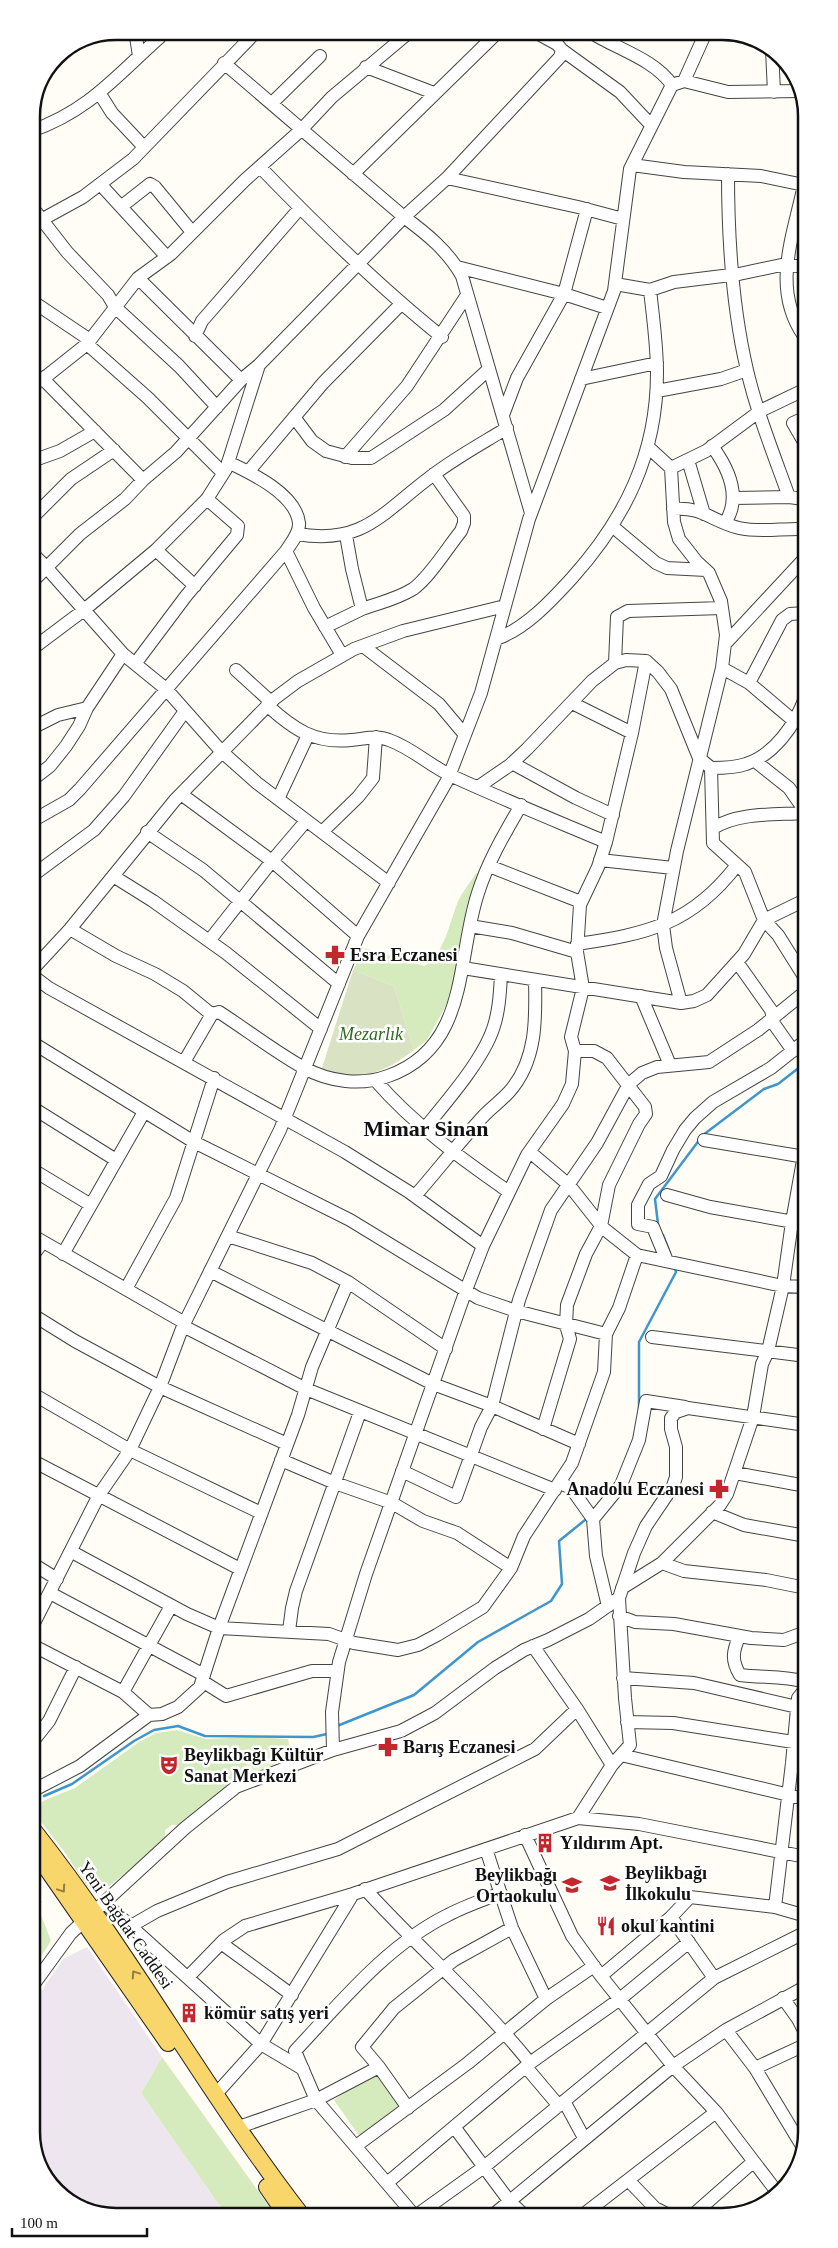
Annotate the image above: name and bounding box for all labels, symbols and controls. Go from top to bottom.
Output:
pharmacy icon: Esra Eczanesi [324,944,346,966]
place label: Esra Eczanesi [350,945,458,965]
park label: Mezarlık [338,1024,404,1044]
district label: Mimar Sinan [364,1116,488,1141]
pharmacy icon: Anadolu Eczanesi [708,1478,730,1500]
place label: Anadolu Eczanesi [566,1479,704,1499]
pharmacy icon: Barış Eczanesi [377,1736,399,1758]
place label: Barış Eczanesi [403,1737,516,1757]
place label: Beylikbağı Kültür Sanat Merkezi [184,1745,324,1786]
theatre icon: Beylikbağı Kültür Sanat Merkezi [158,1754,180,1776]
building icon: Yıldırım Apt. [534,1832,556,1854]
place label: Yıldırım Apt. [560,1833,663,1853]
street label: Yeni Bağdat Caddesi [74,1857,178,1993]
place label: Beylikbağı İlkokulu [625,1863,707,1904]
place label: Beylikbağı Ortaokulu [475,1865,557,1906]
school or university icon: Beylikbağı İlkokulu [599,1872,621,1894]
school or university icon: Beylikbağı Ortaokulu [561,1874,583,1896]
one-way arrow [56,1884,65,1893]
restaurant icon: okul kantini [595,1915,617,1937]
place label: okul kantini [621,1916,715,1936]
one-way arrow [132,1970,141,1980]
building icon: kömür satış yeri [178,2002,200,2024]
place label: kömür satış yeri [204,2003,329,2023]
scale bar [12,2206,148,2238]
text: 100 m [20,2215,58,2231]

